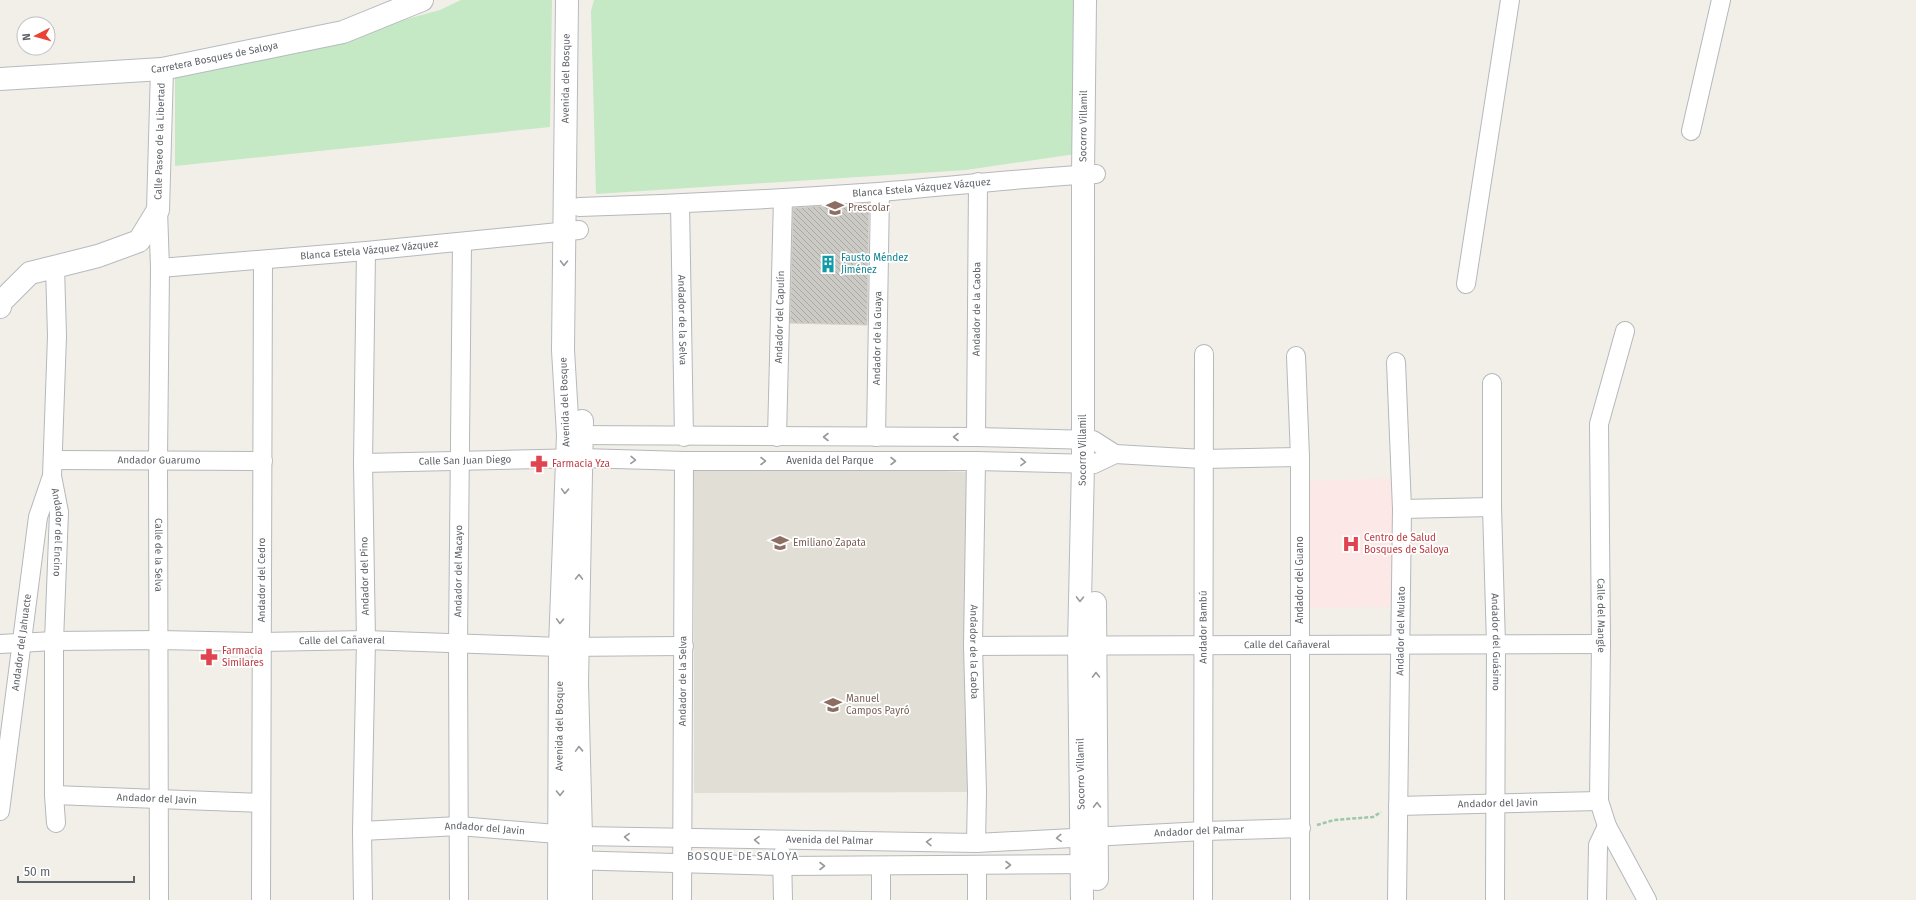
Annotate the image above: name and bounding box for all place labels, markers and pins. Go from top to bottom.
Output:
school or university icon: Prescolar [825,198,845,218]
place label: Prescolar [848,202,890,214]
place label: Fausto Méndez Jiménez [841,252,909,276]
building icon: Fausto Méndez Jiménez [818,254,838,274]
pharmacy icon: Farmacia Yza [529,454,549,474]
place label: Farmacia Yza [552,458,610,470]
place label: Centro de Salud Bosques de Saloya [1364,532,1449,556]
school or university icon: Emiliano Zapata [770,533,790,553]
hospital icon: Centro de Salud Bosques de Saloya [1341,534,1361,554]
place label: Emiliano Zapata [793,537,866,549]
place label: Farmacia Similares [222,645,264,669]
pharmacy icon: Farmacia Similares [199,647,219,667]
place label: Manuel Campos Payró [846,693,910,717]
school or university icon: Manuel Campos Payró [823,695,843,715]

